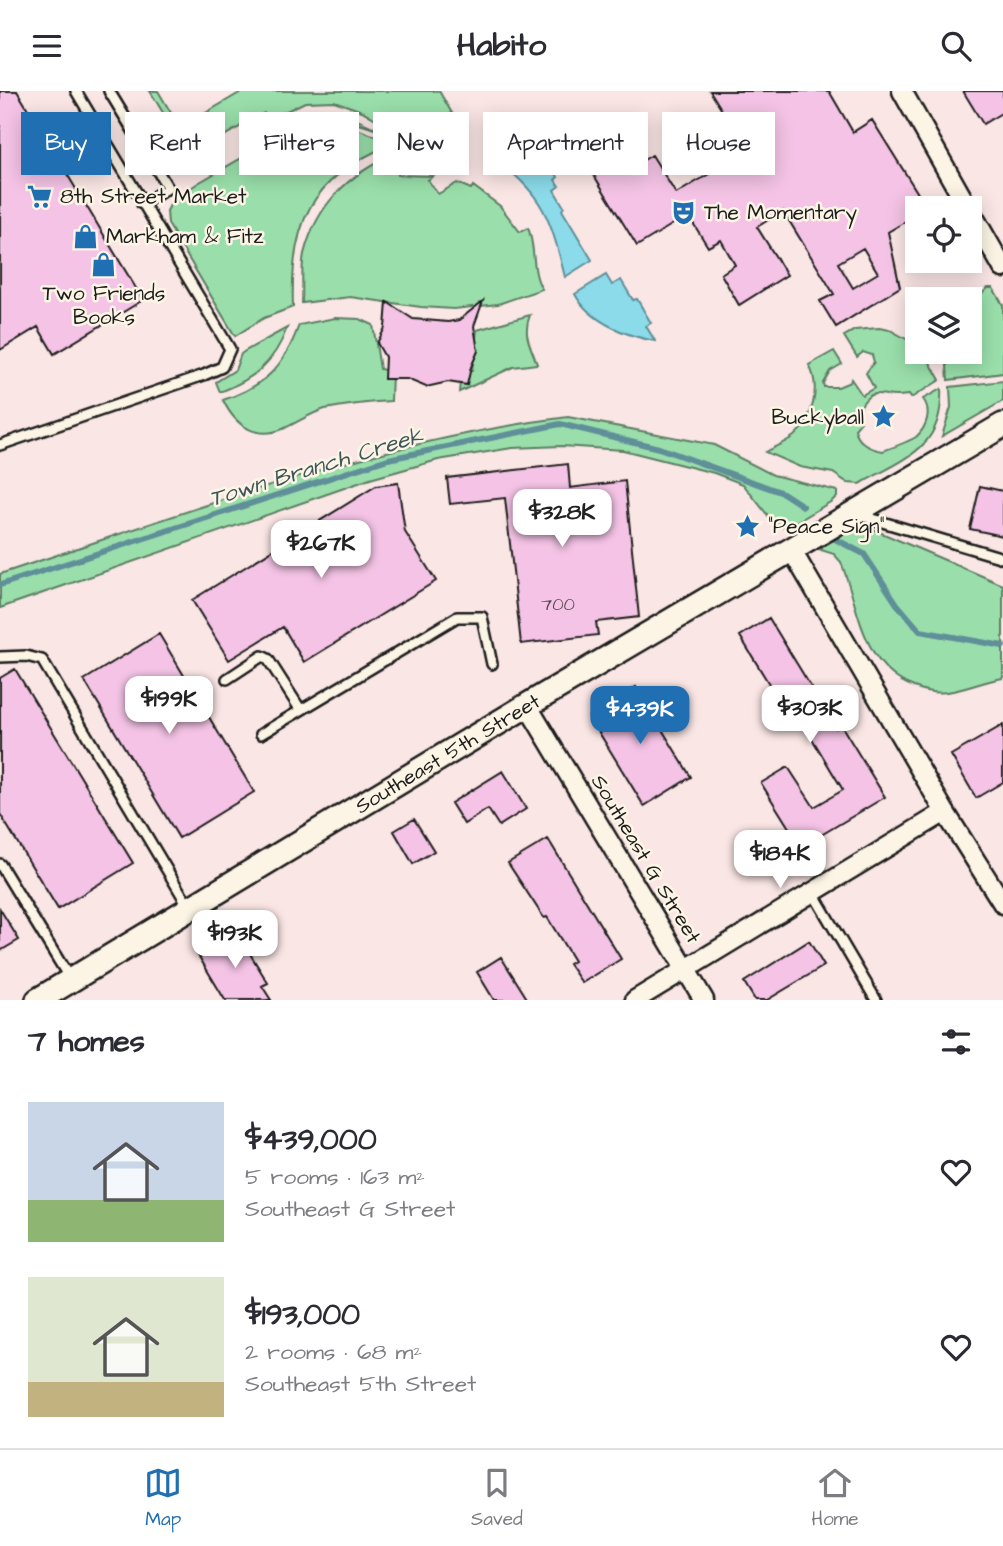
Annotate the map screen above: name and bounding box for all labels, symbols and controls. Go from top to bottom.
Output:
text: Habito [457,23,546,68]
icon: menu [28,27,66,65]
icon: search [937,27,975,65]
chip: Buy [21,112,111,175]
chip: Rent [125,112,225,175]
chip: Filters [239,112,359,175]
chip: New [373,112,469,175]
chip: Apartment [483,112,648,175]
chip: House [662,112,775,175]
supermarket icon: 8th Street Market [26,182,54,210]
place label: 8th Street Market [60,182,247,211]
map controls [905,196,982,364]
button: locate [905,196,982,273]
theatre icon: The Momentary [670,198,698,226]
place label: The Momentary [704,198,857,229]
shop icon: Markham & Fitz [72,222,100,250]
place label: Markham & Fitz [106,222,264,251]
shop icon: Two Friends Books [90,250,118,278]
place label: Two Friends Books [43,279,165,332]
button: layers [905,287,982,364]
place label: Buckyball [772,403,864,434]
place icon: Buckyball [870,403,898,431]
water label: Town Branch Creek [205,419,428,515]
pin: $328K [513,489,611,549]
text: $328K [529,496,595,528]
place icon: "Peace Sign" [734,512,762,540]
place label: "Peace Sign" [768,512,884,543]
pin: $267K [272,521,370,580]
text: $267K [287,527,355,559]
house number: 700 [541,592,575,617]
pin: $199K [120,677,218,736]
text: $199K [141,683,197,715]
pin: $303K [761,685,859,745]
street label: Southeast 5th Street [349,686,546,820]
pin: $439K [591,687,689,746]
text: $303K [778,692,842,724]
text: $439K [606,693,674,725]
street label: Southeast G Street [584,769,708,949]
pin: $184K [731,831,829,890]
text: $184K [750,837,810,869]
pin: $193K [186,911,284,970]
text: $193K [208,917,262,949]
text: 7 homes [28,1021,145,1063]
icon: filters [937,1023,975,1061]
text: $439,000 [245,1119,377,1161]
icon: home [84,1130,168,1214]
icon: heart [937,1153,975,1191]
text: 5 rooms · 163 m² [245,1161,425,1193]
text: Southeast G Street [245,1193,455,1225]
text: $193,000 [245,1294,360,1336]
icon: home [84,1305,168,1389]
icon: heart [937,1328,975,1366]
text: 2 rooms · 68 m² [245,1336,422,1368]
text: Southeast 5th Street [245,1368,476,1400]
tab: Map [144,1464,182,1533]
tab: Saved [471,1464,523,1533]
tab: Home [811,1464,859,1533]

